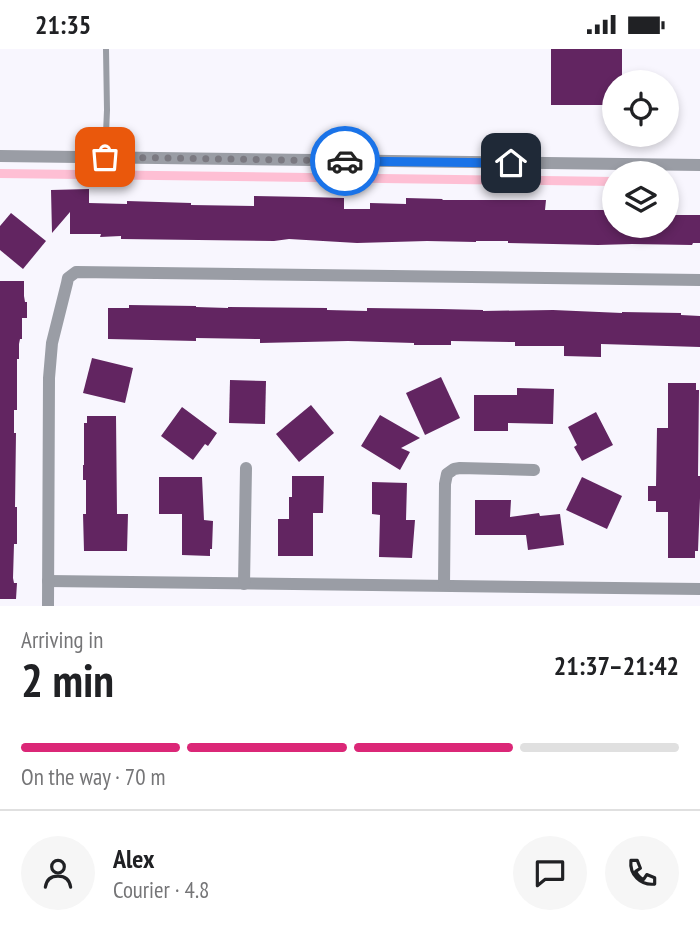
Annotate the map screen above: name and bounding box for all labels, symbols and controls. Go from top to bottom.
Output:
text: 21:35 [35,8,91,41]
map controls [602,70,679,238]
button: locate [602,70,679,147]
courier [310,126,380,196]
pin [75,127,135,187]
pin [481,133,541,193]
icon: bag [86,138,124,176]
icon: car [326,142,364,180]
icon: home [492,144,530,182]
button: layers [602,161,679,238]
text: Arriving in [21,625,103,654]
text: 21:37–21:42 [554,649,679,682]
text: 2 min [21,650,114,710]
text: On the way · 70 m [21,762,165,791]
button: person [21,836,95,910]
button: chat [513,836,587,910]
button: phone [605,836,679,910]
text: Alex [113,842,154,875]
text: Courier · 4.8 [113,875,209,904]

